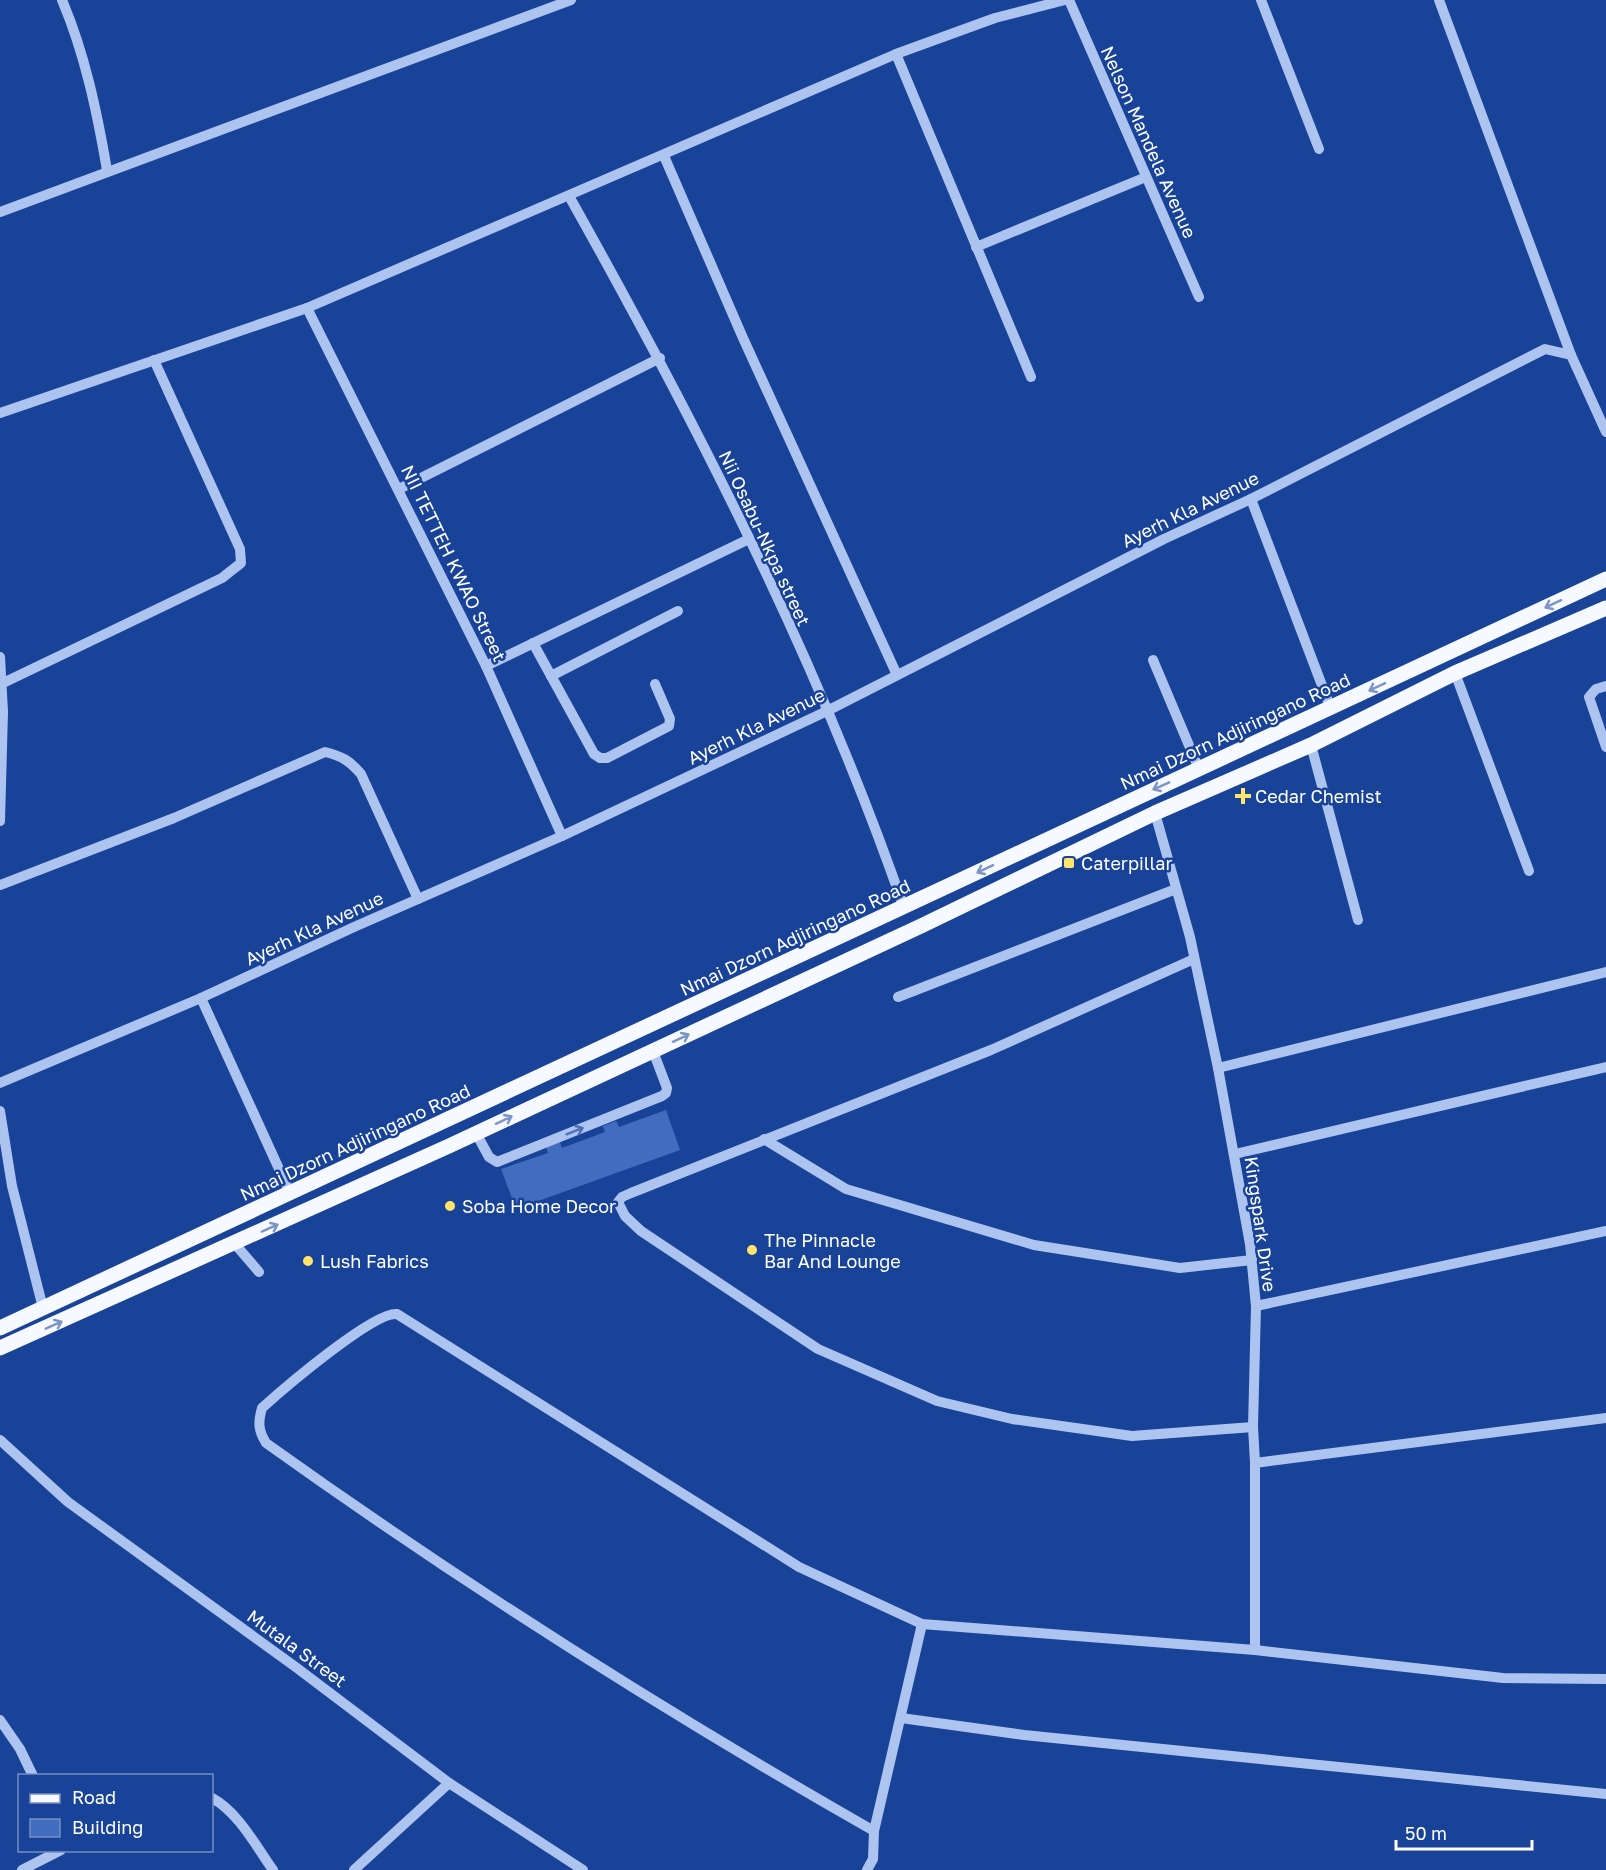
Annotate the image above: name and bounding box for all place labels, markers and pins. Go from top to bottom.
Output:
place label: Cedar Chemist [1255,785,1382,807]
marker: Cedar Chemist [1236,789,1250,803]
place label: Caterpillar [1081,852,1173,874]
marker: Caterpillar [1062,856,1076,870]
place label: Soba Home Decor [462,1195,616,1217]
marker: Soba Home Decor [443,1199,457,1213]
place label: The Pinnacle Bar And Lounge [764,1229,901,1272]
marker: The Pinnacle Bar And Lounge [745,1243,759,1257]
place label: Lush Fabrics [320,1250,429,1272]
marker: Lush Fabrics [301,1254,315,1268]

